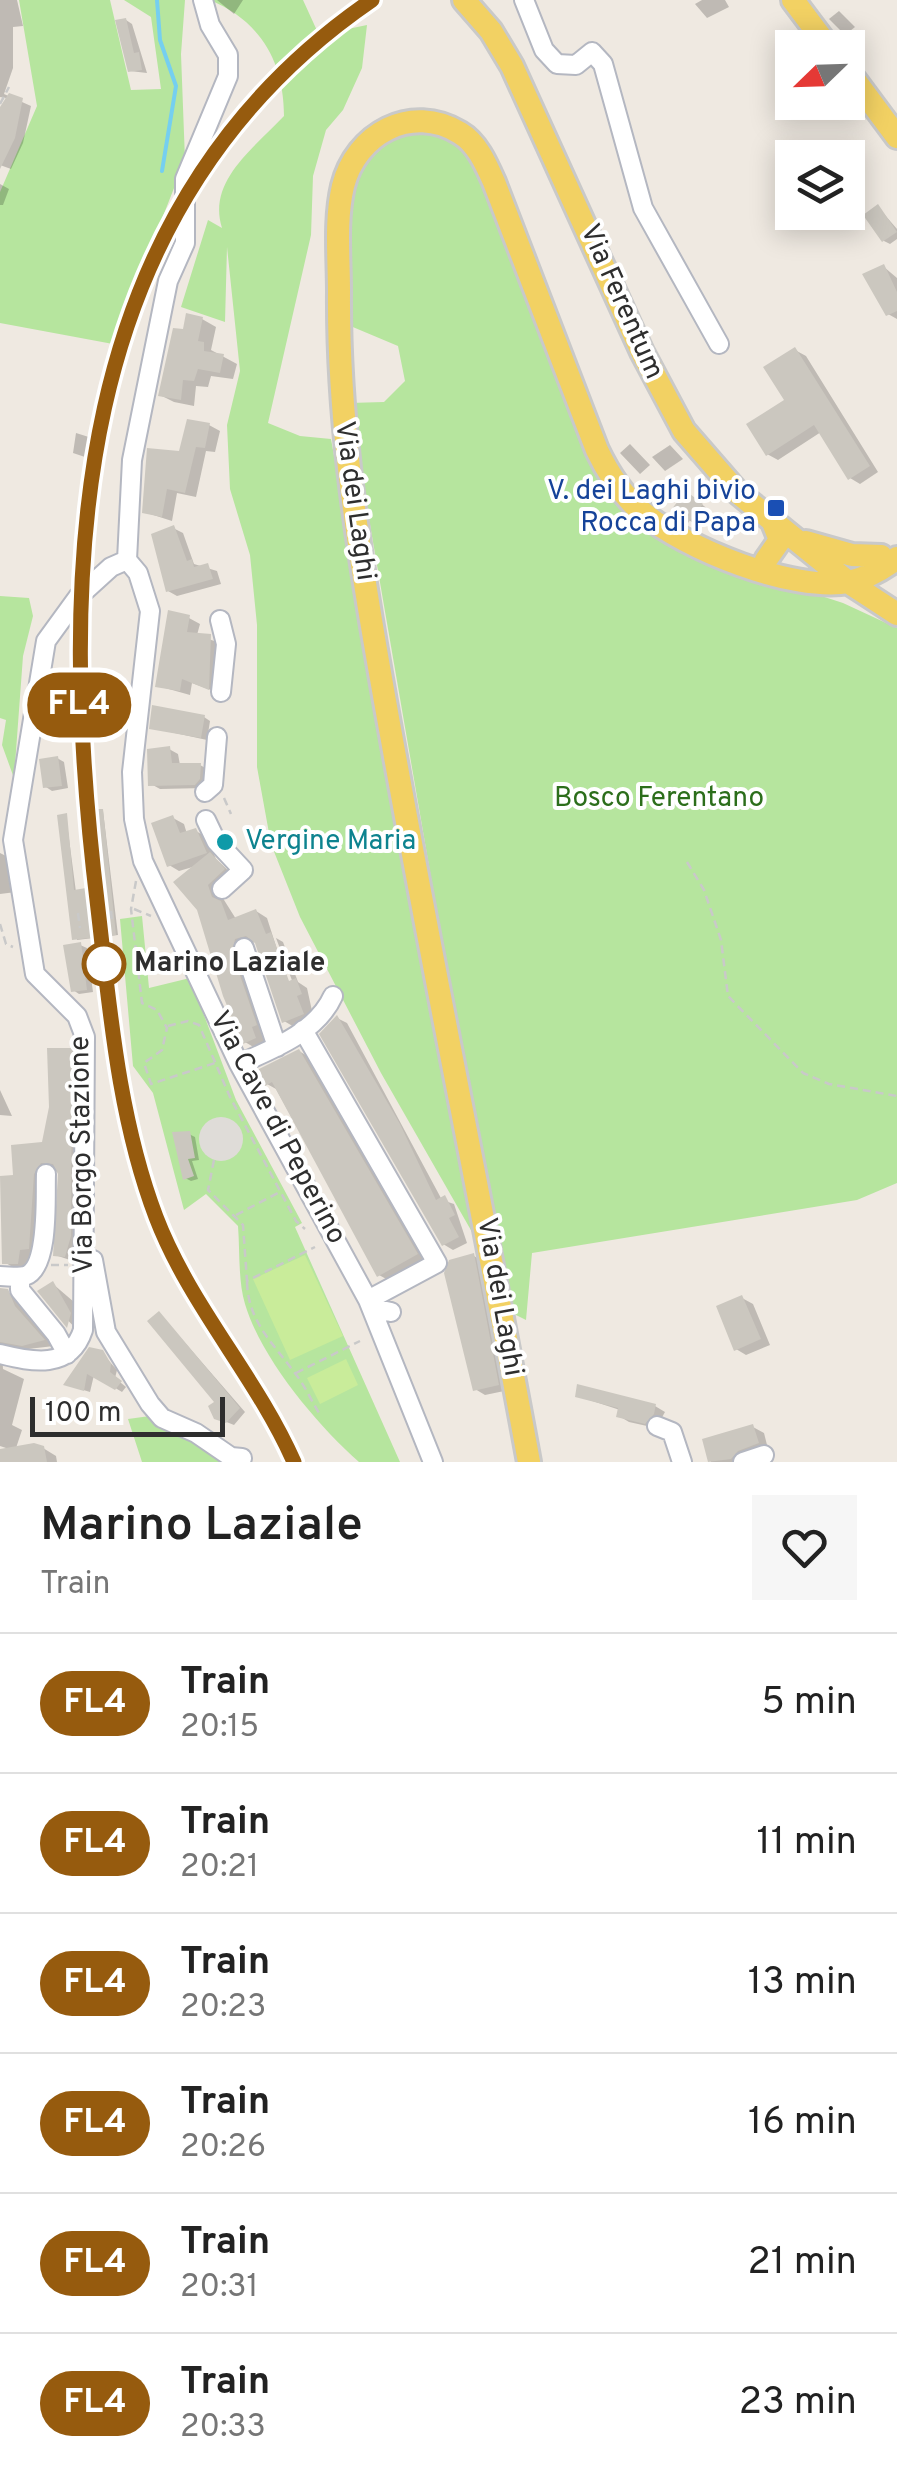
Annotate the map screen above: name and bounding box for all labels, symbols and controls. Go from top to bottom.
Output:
north arrow [775,30,865,120]
map controls [775,30,865,230]
button: layers [775,140,865,230]
street label: Via Ferentum [571,219,671,385]
street label: Via dei Laghi [325,419,383,583]
place label: V. dei Laghi bivio Rocca di Papa [547,474,756,542]
marker: V. dei Laghi bivio Rocca di Papa [765,497,787,519]
line badge: FL4 [22,672,136,738]
text: FL4 [47,683,111,727]
park label: Bosco Ferentano [554,781,764,817]
place label: Vergine Maria [245,824,416,860]
marker: Vergine Maria [214,831,236,853]
marker: Marino Laziale [83,943,125,985]
place label: Marino Laziale [134,946,325,982]
street label: Via Cave di Peperino [200,1005,354,1251]
street label: Via Borgo Stazione [63,1036,103,1274]
street label: Via dei Laghi [467,1215,531,1379]
scale bar [30,1392,225,1436]
text: 100 m [45,1396,121,1432]
button: heart [752,1495,857,1600]
text: Marino Laziale [40,1497,363,1557]
text: Train [40,1565,111,1605]
text: Train [180,1659,270,1708]
text: 5 min [761,1679,857,1728]
text: FL4 [63,1681,127,1725]
text: 20:15 [180,1708,259,1748]
text: Train [180,1799,270,1848]
text: 11 min [756,1819,857,1868]
text: FL4 [63,1821,127,1865]
text: 20:21 [180,1848,259,1888]
text: Train [180,1939,270,1988]
text: 13 min [748,1959,857,2008]
text: FL4 [63,1961,127,2005]
text: 20:23 [180,1988,266,2028]
text: Train [180,2079,270,2128]
text: 16 min [748,2099,857,2148]
text: FL4 [63,2101,127,2145]
text: 20:26 [180,2128,266,2168]
text: Train [180,2219,270,2268]
text: 21 min [747,2239,857,2288]
text: FL4 [63,2241,127,2285]
text: 20:31 [180,2268,258,2308]
text: Train [180,2359,270,2408]
text: 23 min [739,2379,857,2428]
text: FL4 [63,2381,127,2425]
text: 20:33 [180,2408,266,2448]

